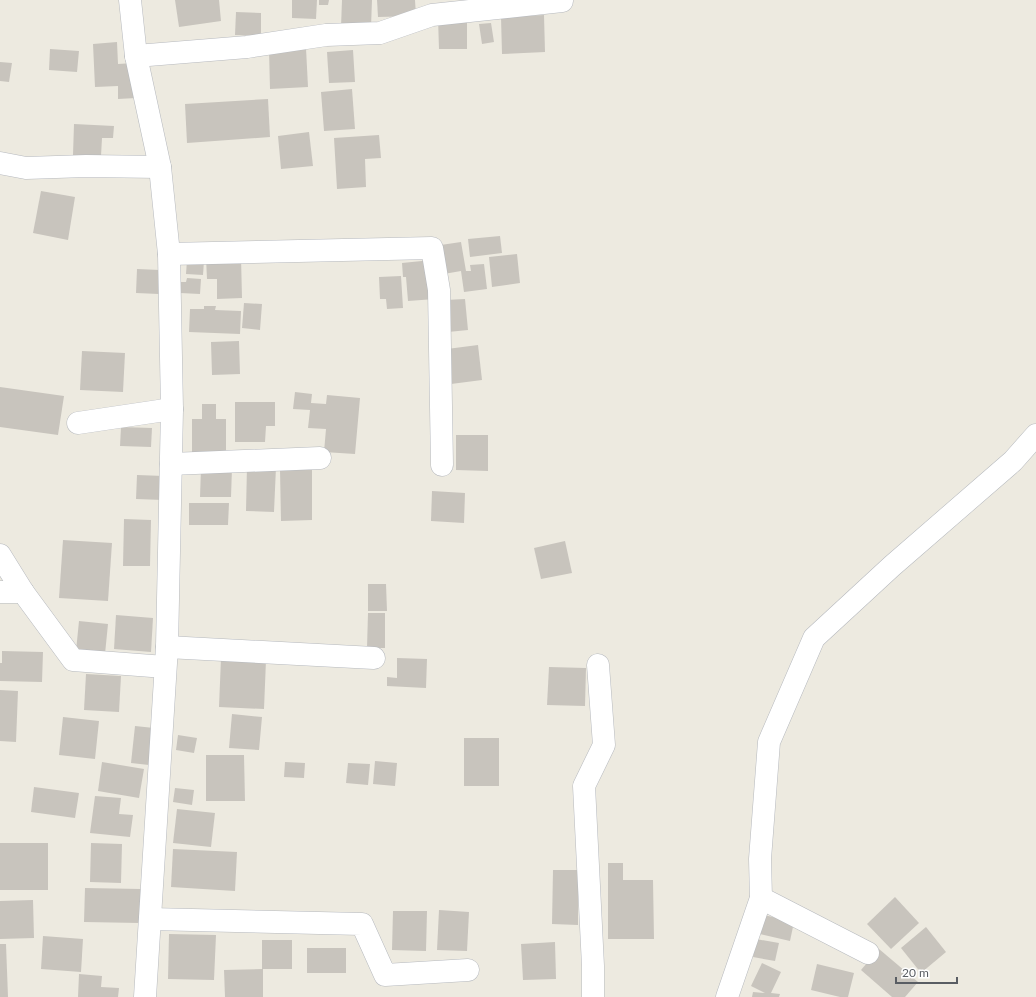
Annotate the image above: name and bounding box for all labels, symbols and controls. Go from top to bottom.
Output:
scale bar [896,959,957,985]
text: 20 m [902,965,929,980]

